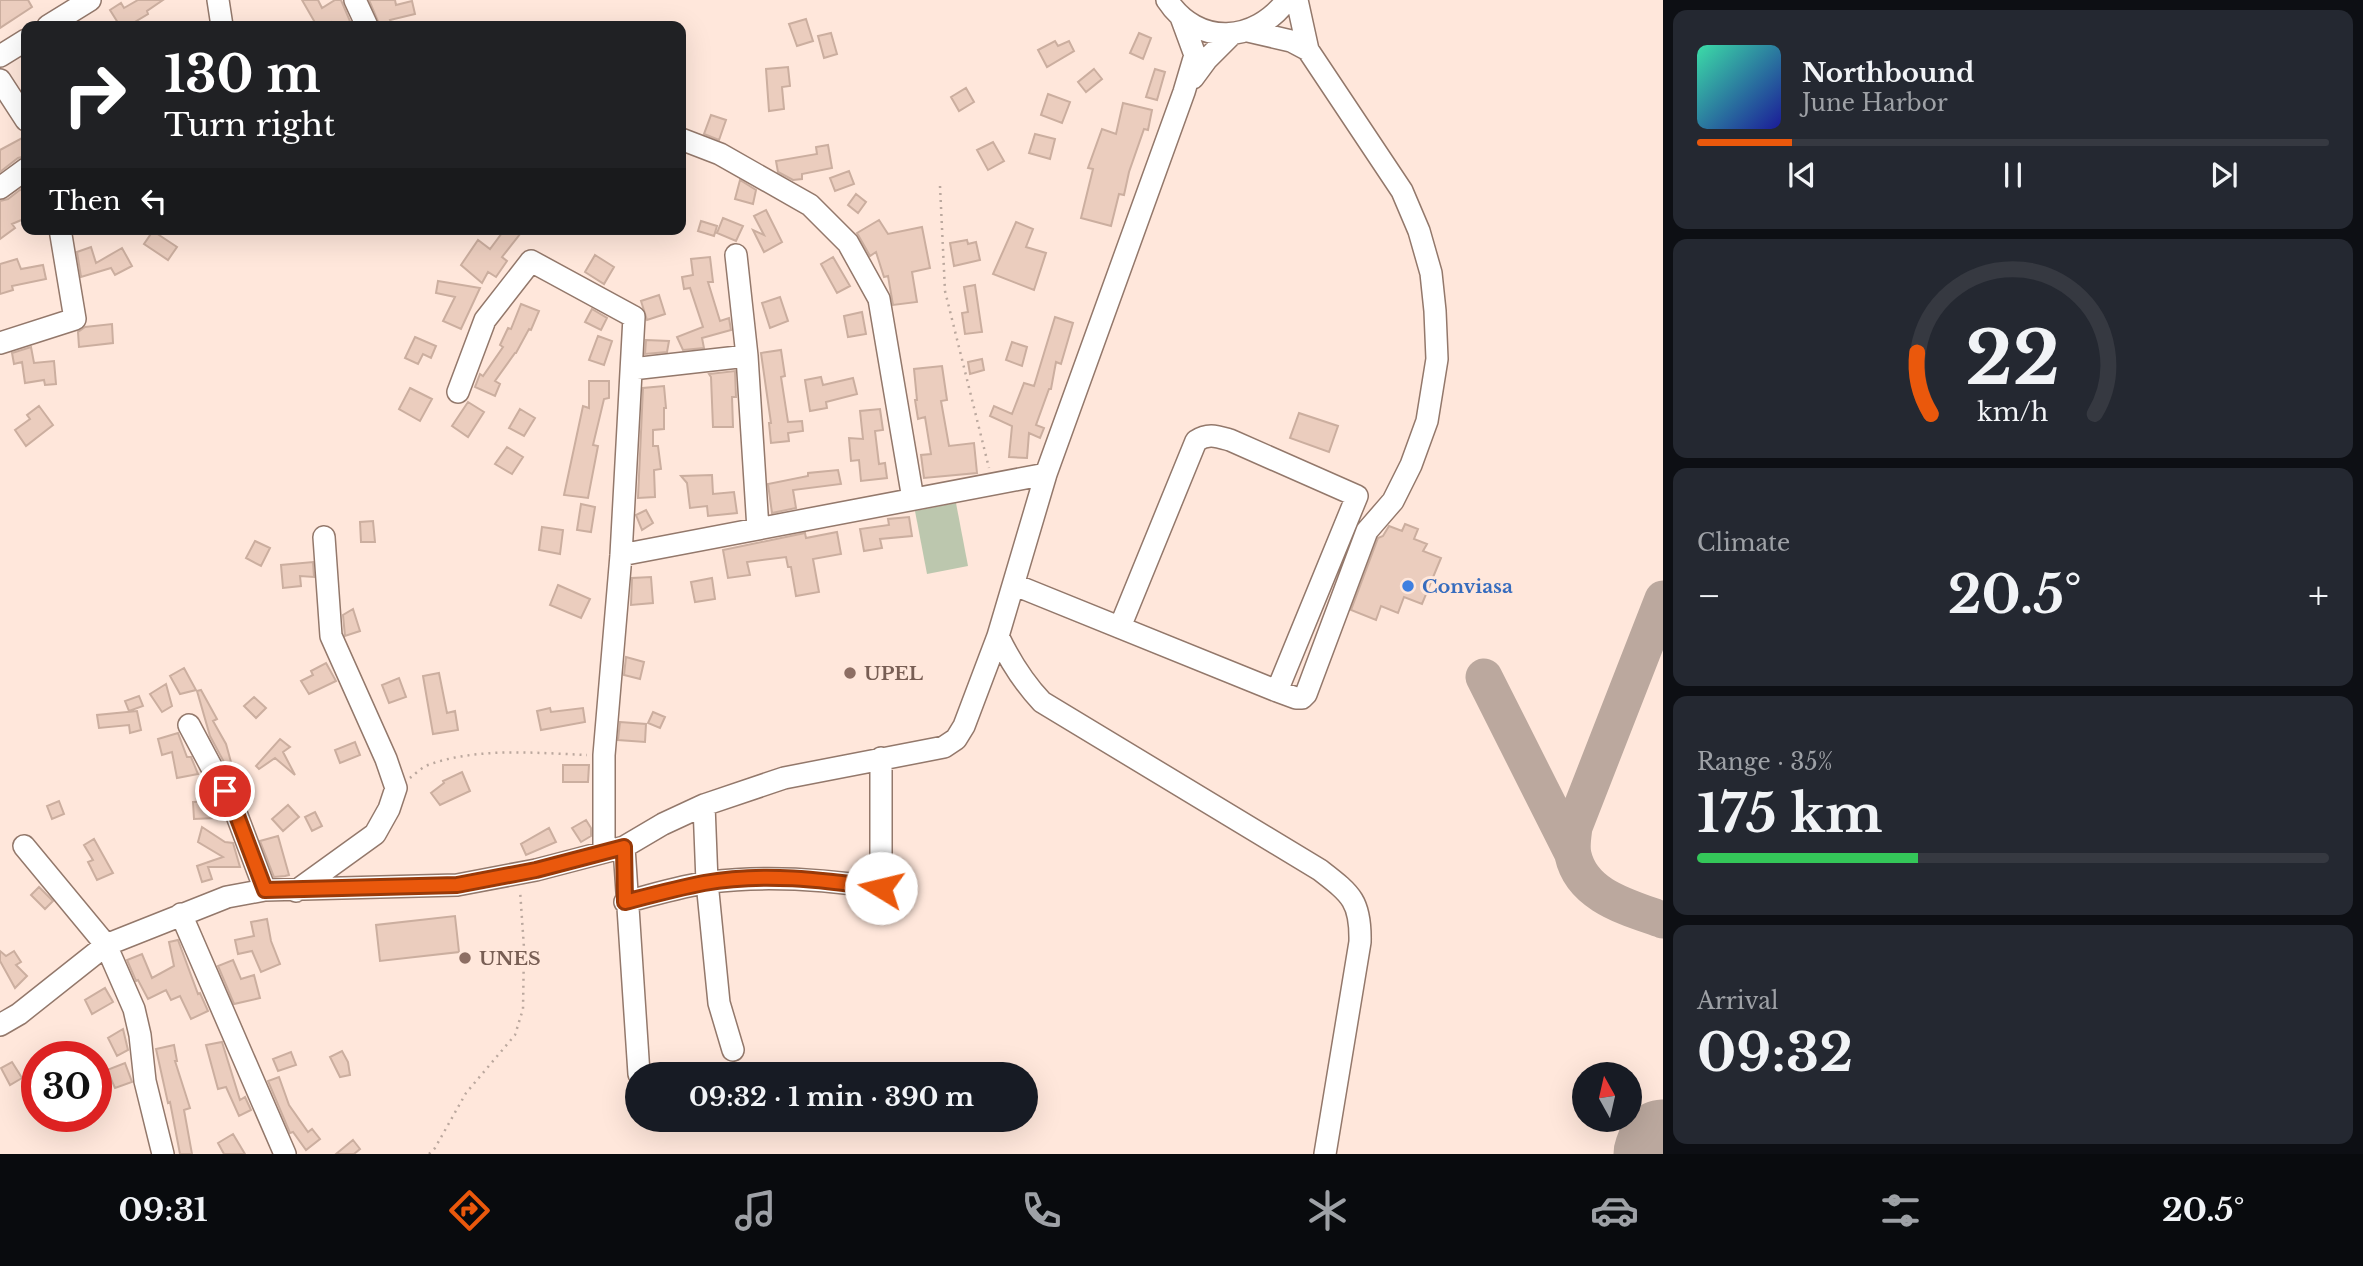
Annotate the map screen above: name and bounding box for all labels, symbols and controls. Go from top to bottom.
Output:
text: 130 m [164,44,321,105]
icon: right [49,49,140,140]
text: Northbound [1802,57,1974,89]
text: June Harbor [1802,89,1948,117]
text: Turn right [164,105,335,145]
icon: previous [1783,156,1821,194]
icon: pause [1994,156,2032,194]
icon: next [2205,156,2243,194]
icon: left [135,182,173,220]
text: Then [49,185,121,217]
text: 22 [1966,314,2060,405]
text: km/h [1978,397,2048,428]
text: Climate [1697,529,1790,557]
text: 20.5° [1948,563,2082,627]
text: − [1697,572,1721,619]
text: + [2308,572,2329,619]
place label: Conviasa [1422,575,1513,598]
marker: Conviasa [1400,578,1416,594]
place label: UPEL [864,662,924,685]
marker: UPEL [842,665,858,681]
text: Range · 35% [1697,748,1833,776]
pin [195,761,255,821]
icon: arrive [206,772,244,810]
text: 175 km [1697,782,1883,846]
position arrow [844,851,918,925]
place label: UNES [479,947,541,970]
marker: UNES [457,950,473,966]
text: Arrival [1697,987,1778,1015]
text: 09:32 [1697,1021,1853,1085]
speed limit sign: 30 [21,1041,112,1132]
north arrow [1572,1062,1642,1132]
map controls [1572,1062,1642,1132]
text: 09:32 · 1 min · 390 m [689,1081,974,1113]
icon: directions [445,1186,494,1235]
icon: music [731,1186,780,1235]
icon: phone [1017,1186,1066,1235]
icon: climate [1303,1186,1352,1235]
icon: car [1590,1186,1639,1235]
icon: filters [1876,1186,1925,1235]
text: 09:31 [119,1190,208,1230]
text: 20.5° [2162,1190,2244,1230]

